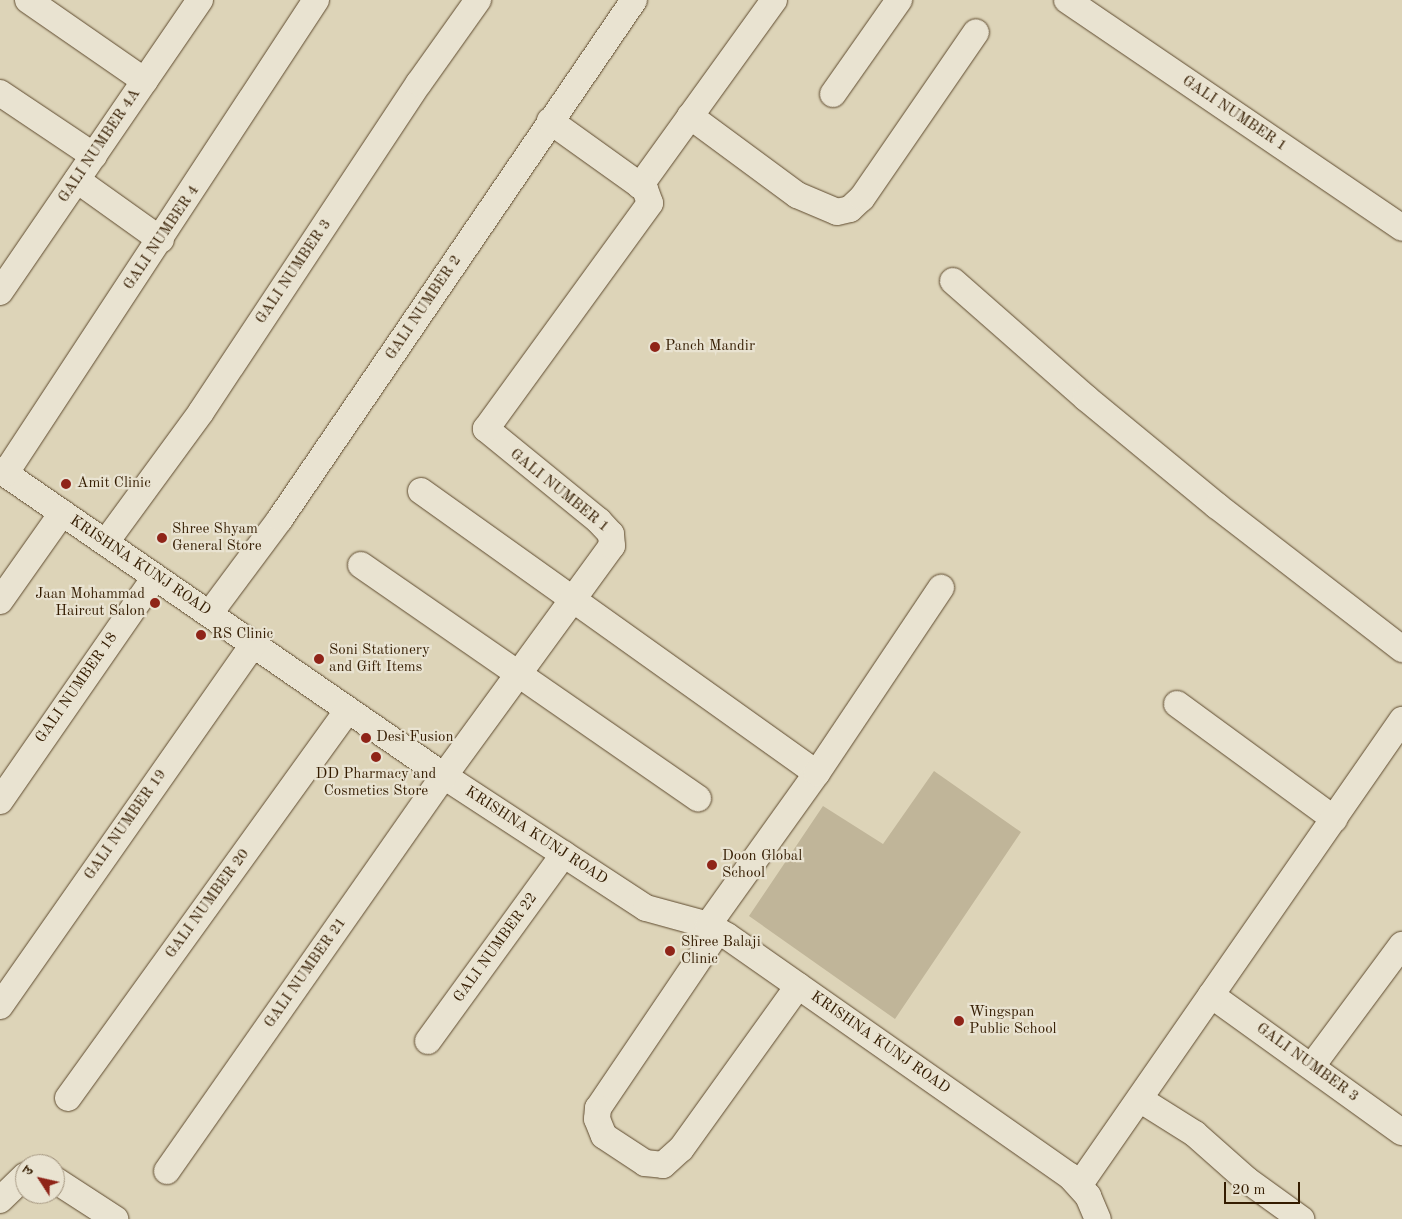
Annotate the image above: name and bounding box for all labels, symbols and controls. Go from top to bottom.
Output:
street label: GALI NUMBER 1 [1178,72,1290,156]
street label: GALI NUMBER 4A [55,86,145,206]
street label: GALI NUMBER 4 [120,182,204,294]
street label: GALI NUMBER 3 [252,216,336,328]
street label: GALI NUMBER 2 [382,252,466,364]
place label: Panch Mandir [665,338,755,356]
marker: Panch Mandir [649,341,661,353]
street label: GALI NUMBER 1 [506,446,612,536]
place label: Amit Clinic [77,475,151,493]
marker: Amit Clinic [59,477,73,491]
street label: KRISHNA KUNJ ROAD [66,512,214,620]
place label: Shree Shyam General Store [172,520,262,555]
marker: Shree Shyam General Store [156,532,168,544]
place label: Jaan Mohammad Haircut Salon [35,585,145,620]
marker: Jaan Mohammad Haircut Salon [149,597,161,609]
place label: RS Clinic [212,626,273,644]
marker: RS Clinic [194,628,208,642]
street label: GALI NUMBER 18 [32,629,122,747]
place label: Soni Stationery and Gift Items [329,641,430,676]
marker: Soni Stationery and Gift Items [313,653,325,665]
place label: Desi Fusion [376,729,454,747]
marker: Desi Fusion [360,732,372,744]
marker: DD Pharmacy and Cosmetics Store [370,751,382,763]
place label: DD Pharmacy and Cosmetics Store [316,765,436,800]
street label: GALI NUMBER 19 [81,766,171,884]
street label: KRISHNA KUNJ ROAD [461,783,611,889]
street label: GALI NUMBER 20 [162,846,254,962]
place label: Doon Global School [722,847,802,882]
marker: Doon Global School [706,859,718,871]
street label: GALI NUMBER 22 [450,890,542,1006]
street label: GALI NUMBER 21 [261,914,351,1032]
place label: Shree Balaji Clinic [681,933,761,968]
marker: Shree Balaji Clinic [663,944,677,958]
street label: KRISHNA KUNJ ROAD [807,988,953,1098]
place label: Wingspan Public School [969,1003,1057,1038]
marker: Wingspan Public School [953,1015,965,1027]
street label: GALI NUMBER 3 [1252,1020,1362,1106]
north arrow [15,1154,65,1204]
text: उ [21,1164,36,1178]
scale bar [1227,1172,1303,1204]
text: 20 m [1232,1183,1266,1198]

